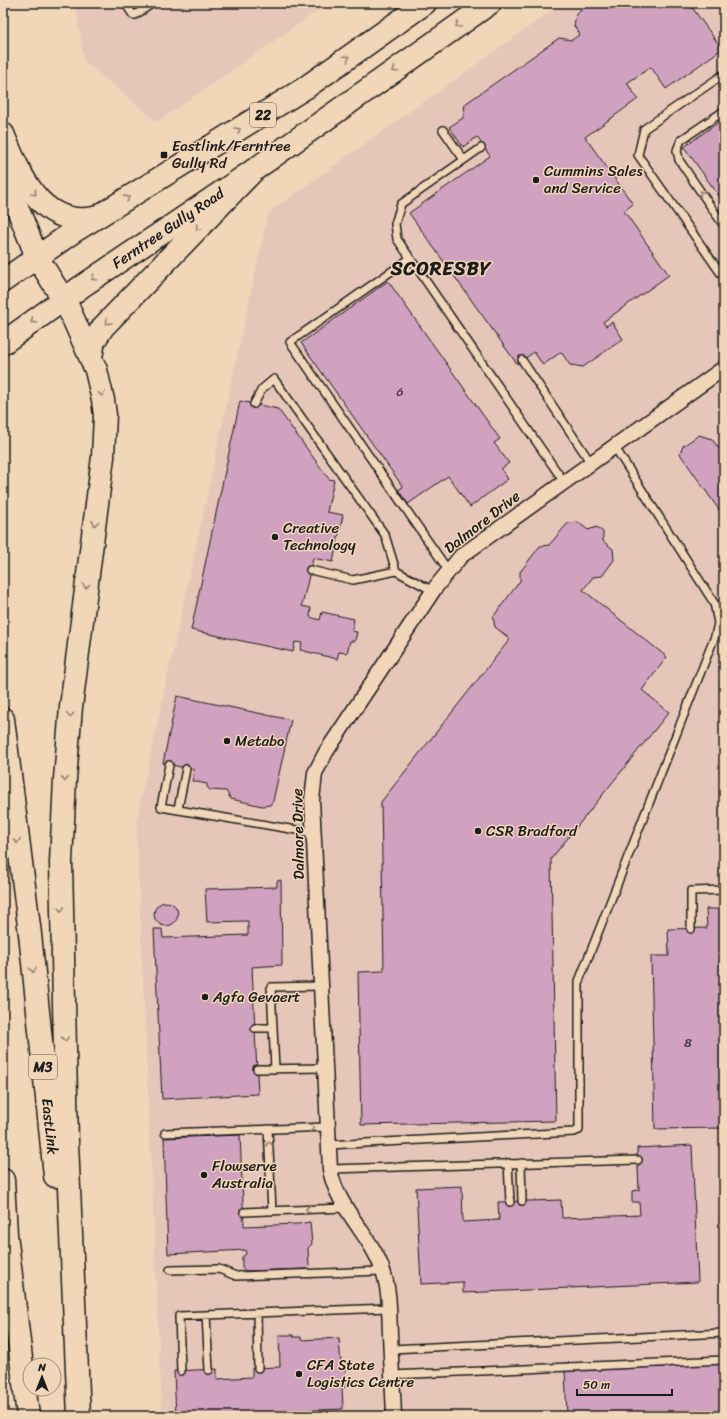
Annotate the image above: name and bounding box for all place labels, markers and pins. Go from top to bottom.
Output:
place label: Eastlink/Ferntree Gully Rd [172,133,290,176]
marker: Eastlink/Ferntree Gully Rd [159,150,169,160]
place label: Cummins Sales and Service [544,158,643,201]
marker: Cummins Sales and Service [531,175,541,185]
place label: Creative Technology [283,515,356,558]
marker: Creative Technology [270,532,280,542]
place label: Metabo [235,728,285,754]
marker: Metabo [222,736,232,746]
place label: CSR Bradford [486,818,578,844]
marker: CSR Bradford [473,826,483,836]
place label: Agfa Gevaert [212,984,301,1010]
marker: Agfa Gevaert [200,992,210,1002]
place label: Flowserve Australia [211,1153,277,1196]
marker: Flowserve Australia [199,1170,209,1180]
place label: CFA State Logistics Centre [307,1352,415,1395]
marker: CFA State Logistics Centre [294,1369,304,1379]

